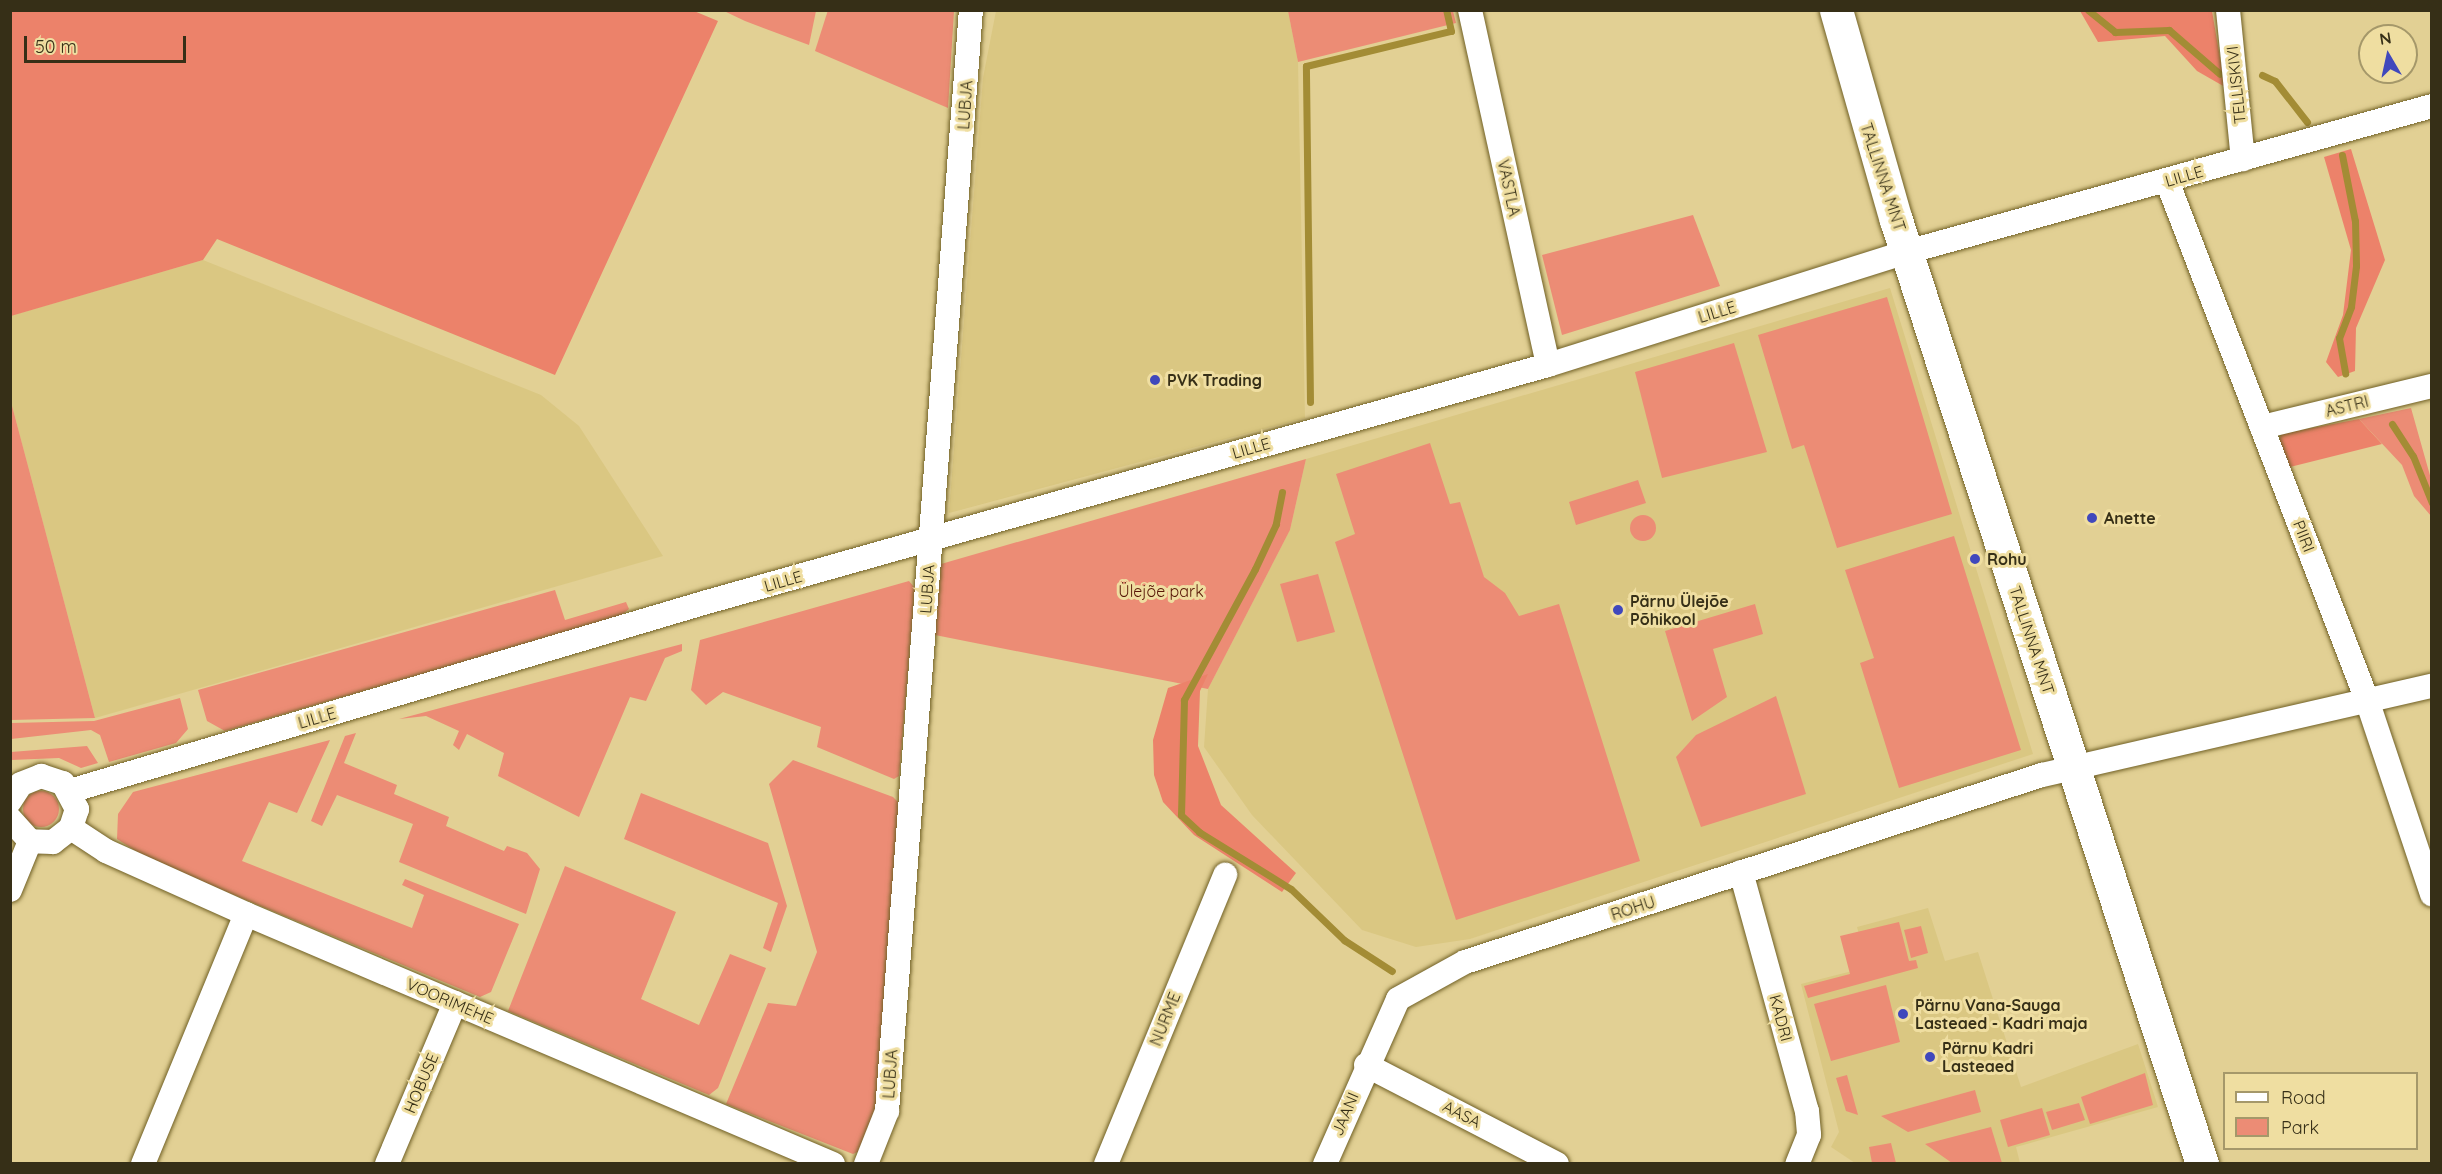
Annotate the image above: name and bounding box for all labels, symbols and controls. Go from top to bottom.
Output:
scale bar [27,24,189,62]
north arrow [2358,24,2418,84]
text: N [2378,27,2393,49]
text: 50 m [35,35,77,58]
street label: TELLISKIVI [2222,45,2250,125]
street label: LUBJA [954,80,976,130]
street label: TALLINNA MNT [1856,120,1910,234]
street label: VASTLA [1494,158,1524,218]
street label: LILLE [2163,161,2205,191]
street label: LILLE [1696,297,1738,327]
place label: PVK Trading [1167,370,1262,390]
marker: PVK Trading [1148,373,1162,387]
street label: ASTRI [2323,391,2371,421]
street label: LILLE [1230,433,1272,463]
place label: Anette [2104,508,2156,528]
marker: Anette [2085,511,2099,525]
street label: PIIRI [2289,518,2319,554]
place label: Rohu [1987,549,2027,569]
marker: Rohu [1968,552,1982,566]
street label: LUBJA [916,564,938,614]
street label: LILLE [762,566,804,596]
park label: Ülejõe park [1118,581,1204,601]
street label: TALLINNA MNT [2005,583,2059,697]
place label: Pärnu Ülejõe Põhikool [1630,591,1729,629]
marker: Pärnu Ülejõe Põhikool [1611,603,1625,617]
street label: LILLE [296,703,338,733]
street label: ROHU [1608,892,1658,924]
street label: VOORIMEHE [404,974,496,1028]
street label: NURME [1146,989,1184,1049]
street label: KADRI [1766,993,1796,1043]
place label: Pärnu Vana-Sauga Lasteaed - Kadri maja [1915,995,2088,1033]
marker: Pärnu Vana-Sauga Lasteaed - Kadri maja [1896,1007,1910,1021]
place label: Pärnu Kadri Lasteaed [1942,1038,2033,1076]
street label: LUBJA [879,1049,901,1099]
street label: HOBUSE [400,1050,442,1116]
marker: Pärnu Kadri Lasteaed [1923,1050,1937,1064]
legend [2223,1072,2418,1150]
text: Road [2281,1086,2326,1109]
street label: JAANI [1327,1089,1363,1139]
street label: AASA [1440,1096,1484,1132]
text: Park [2281,1116,2319,1139]

